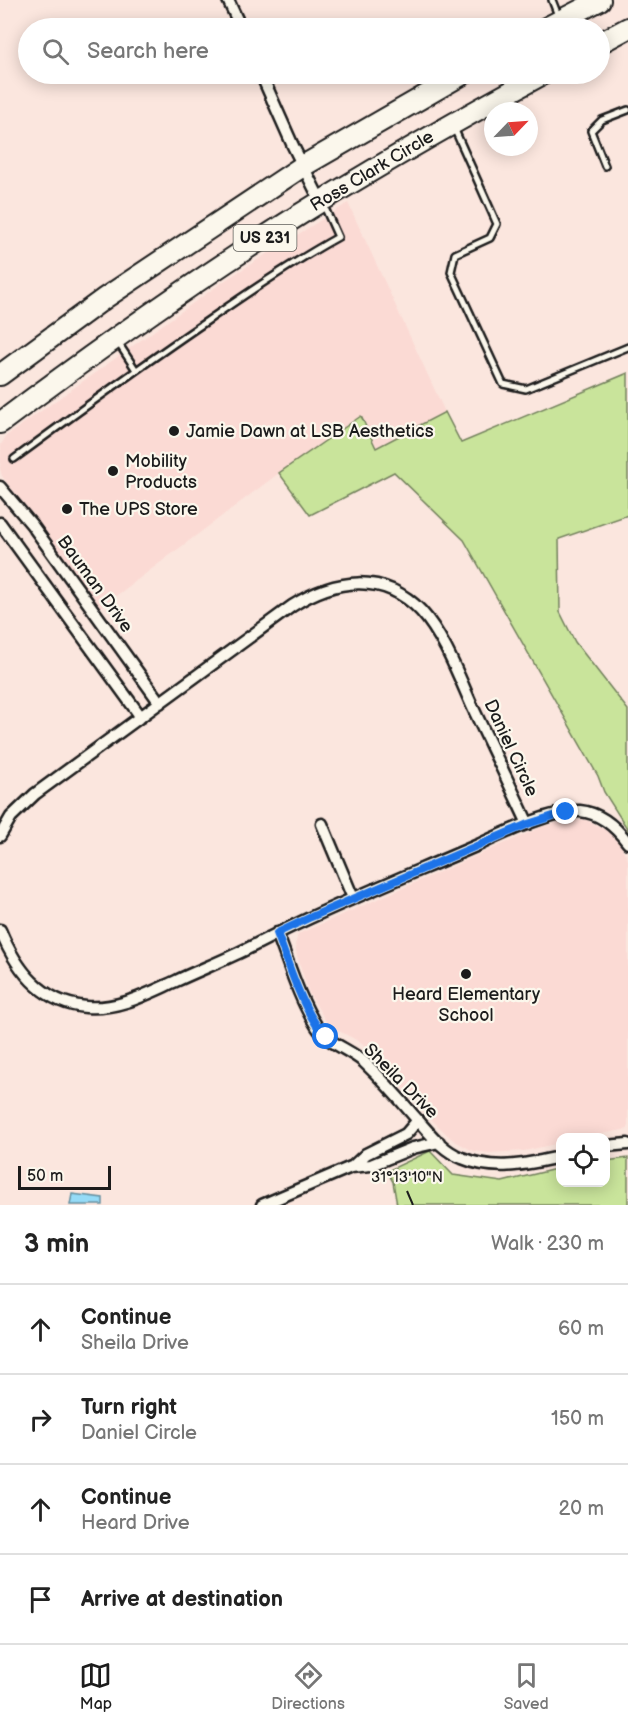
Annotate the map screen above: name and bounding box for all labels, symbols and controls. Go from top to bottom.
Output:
search box [18,18,610,84]
icon: search [39,35,72,68]
text: Search here [87,38,209,65]
north arrow [484,102,538,156]
street label: Ross Clark Circle [307,126,438,216]
road number: US 231 [234,225,296,251]
place label: Jamie Dawn at LSB Aesthetics [186,421,434,442]
marker: Jamie Dawn at LSB Aesthetics [167,424,181,438]
place label: Mobility Products [125,451,197,493]
marker: Mobility Products [106,464,120,478]
place label: The UPS Store [79,499,198,520]
marker: The UPS Store [60,502,74,516]
street label: Bauman Drive [53,531,137,637]
street label: Daniel Circle [479,696,543,800]
route end [552,798,578,824]
marker: Heard Elementary School [459,967,473,981]
place label: Heard Elementary School [392,984,541,1026]
route start [312,1023,338,1049]
street label: Sheila Drive [359,1039,443,1123]
map controls [556,1133,610,1187]
button: locate [556,1133,610,1187]
scale bar [18,1163,111,1190]
text: 50 m [27,1167,63,1186]
text: 31°13'10"N [371,1168,443,1187]
text: 3 min [24,1229,89,1260]
text: Walk · 230 m [491,1232,604,1256]
text: Continue [81,1304,171,1331]
icon: ahead [24,1313,57,1346]
text: 60 m [558,1317,604,1341]
text: Sheila Drive [81,1331,189,1355]
text: Turn right [81,1394,177,1421]
icon: right [24,1403,57,1436]
text: 150 m [551,1407,604,1431]
text: Daniel Circle [81,1421,197,1445]
text: Continue [81,1484,171,1511]
icon: ahead [24,1493,57,1526]
text: 20 m [559,1497,604,1521]
text: Heard Drive [81,1511,190,1535]
icon: arrive [24,1583,57,1616]
text: Arrive at destination [81,1586,283,1613]
tab: Map [79,1659,112,1714]
tab: Directions [271,1659,345,1714]
tab: Saved [504,1659,549,1714]

